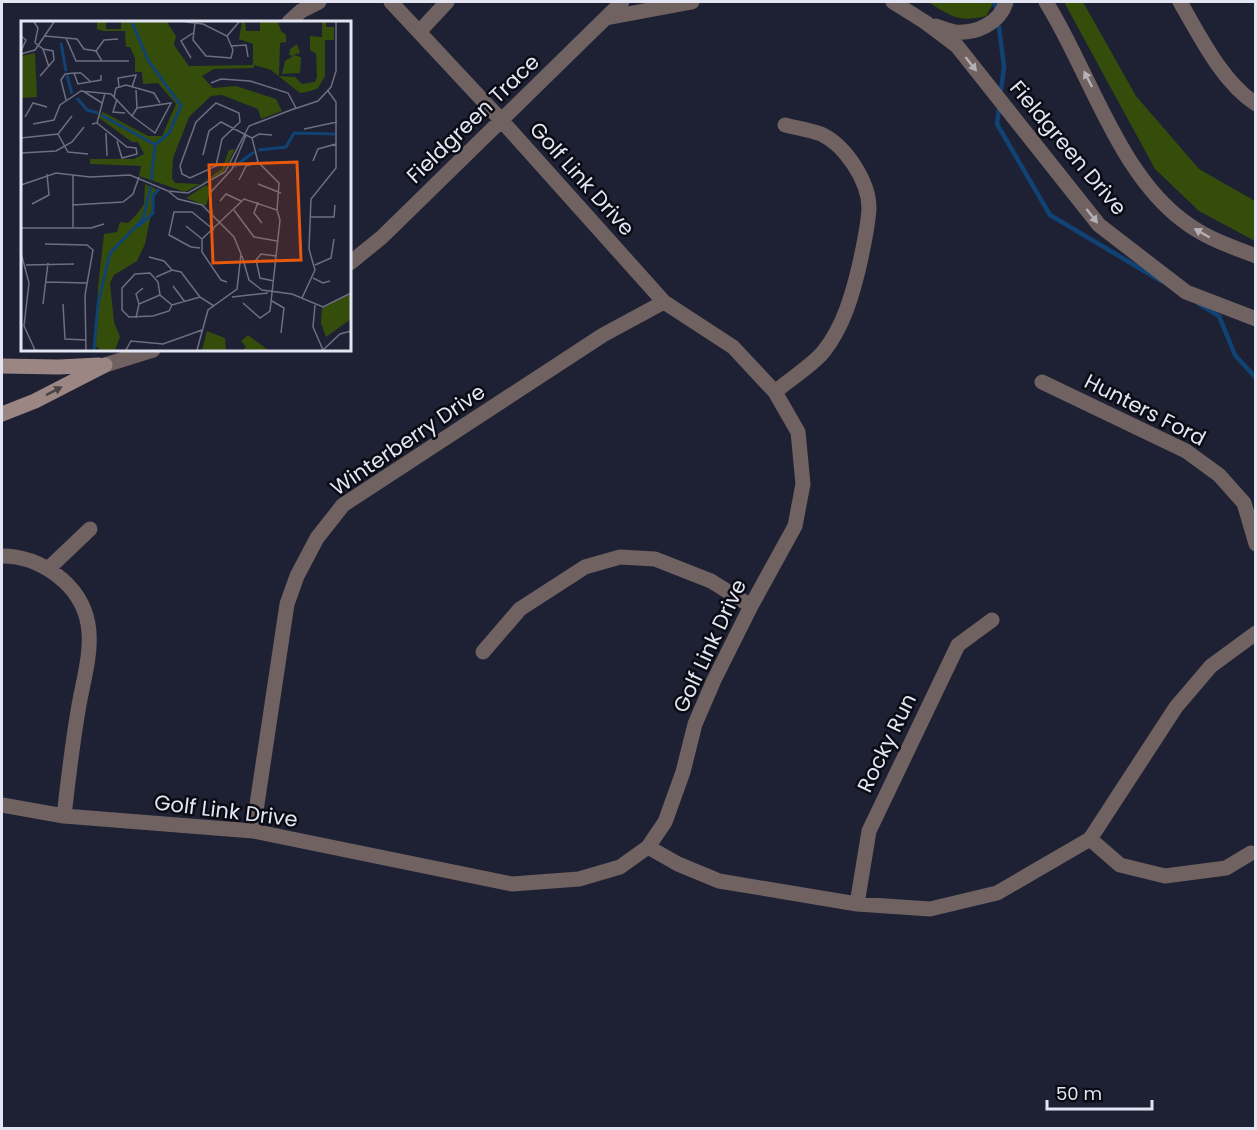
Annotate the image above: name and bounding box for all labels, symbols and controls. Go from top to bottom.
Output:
inset map [21,21,351,351]
street label: Fieldgreen Trace [400,48,545,190]
one-way arrow [965,56,977,71]
one-way arrow [1083,71,1093,88]
street label: Fieldgreen Drive [1003,74,1133,221]
street label: Golf Link Drive [523,115,641,242]
one-way arrow [1086,209,1098,224]
one-way arrow [1193,228,1210,238]
street label: Hunters Ford [1080,367,1211,453]
street label: Winterberry Drive [325,377,491,502]
one-way arrow [45,386,62,396]
street label: Golf Link Drive [666,574,753,717]
street label: Rocky Run [850,688,923,797]
street label: Golf Link Drive [153,787,299,834]
scale bar [1047,1073,1152,1111]
text: 50 m [1056,1081,1102,1106]

